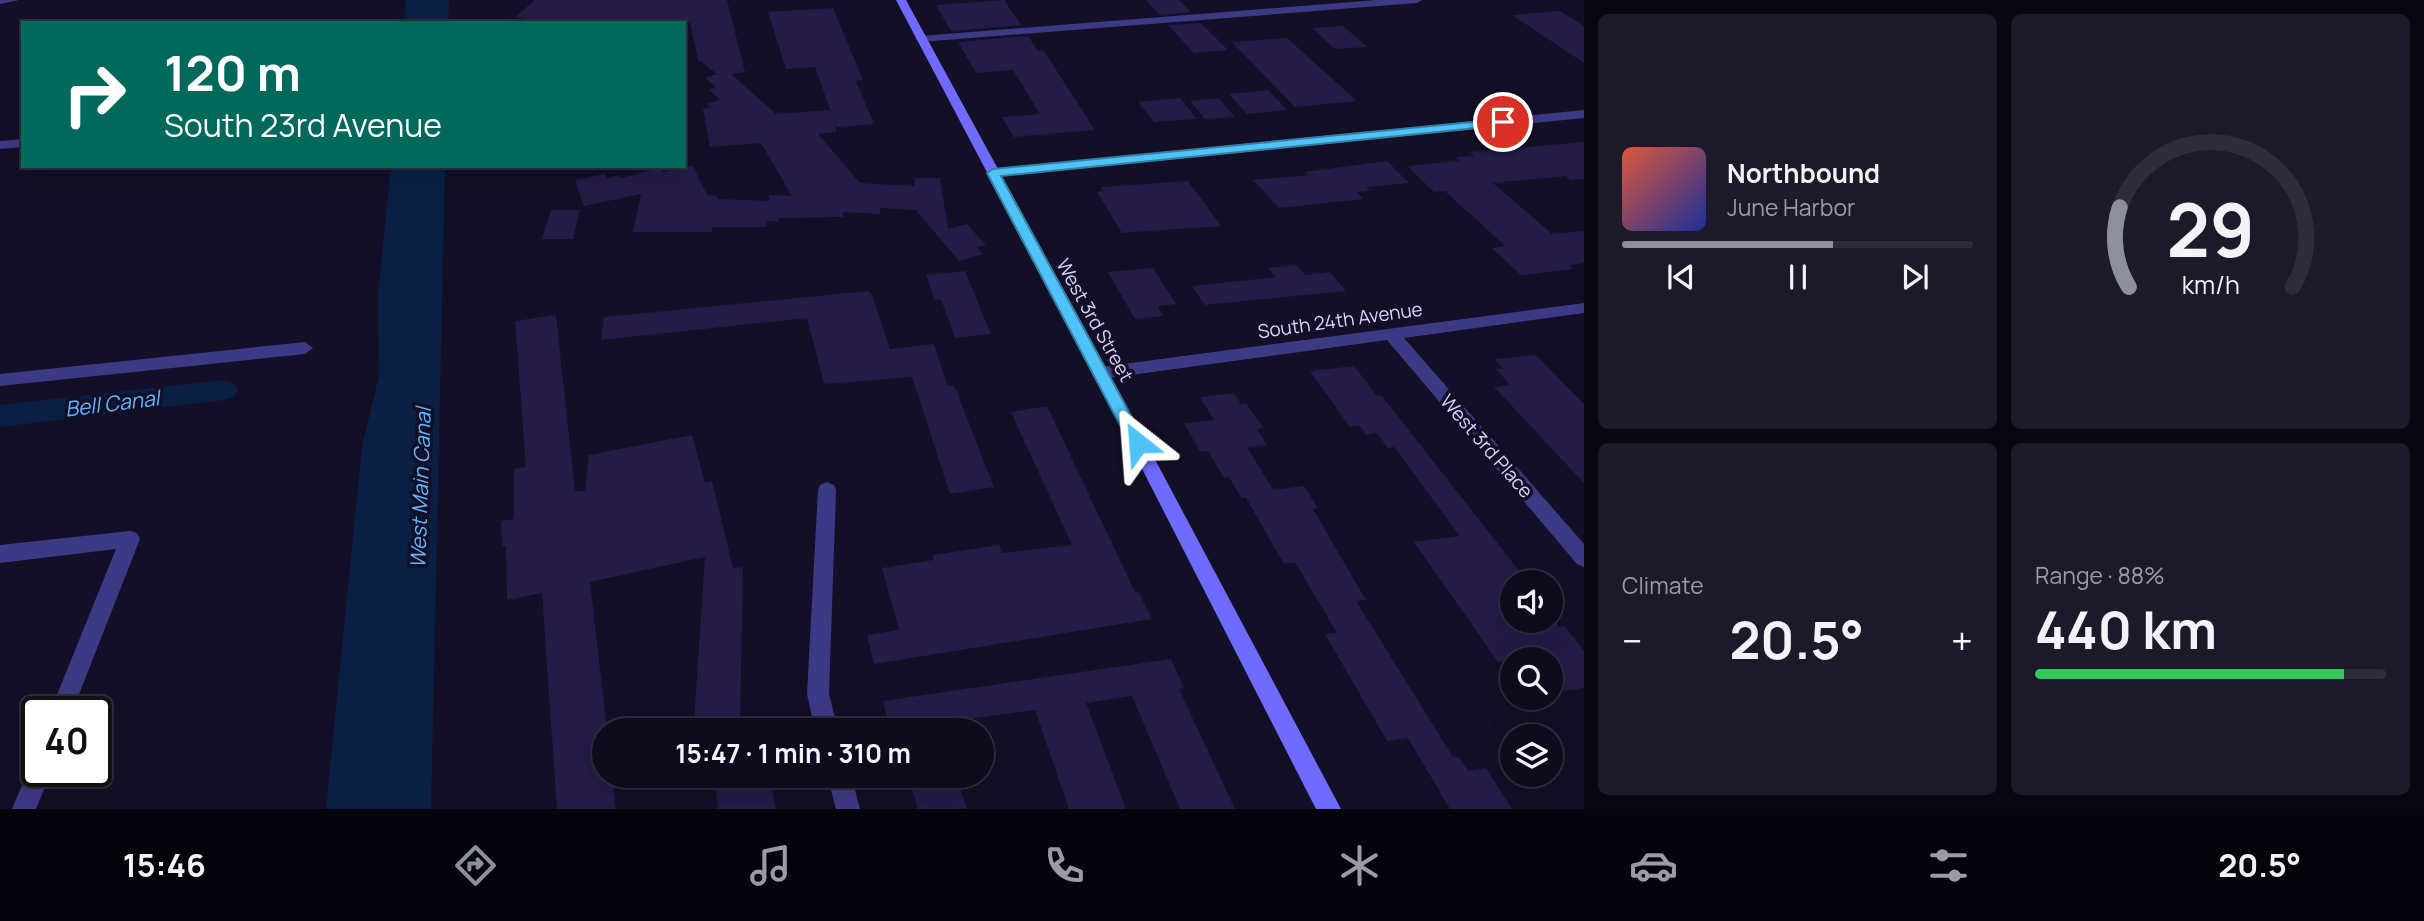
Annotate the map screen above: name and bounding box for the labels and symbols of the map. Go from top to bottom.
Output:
pin [1473,92,1533,152]
street label: West 3rd Street [1050,254,1140,386]
street label: South 24th Avenue [1256,296,1424,344]
water label: Bell Canal [63,383,164,423]
street label: West 3rd Place [1435,389,1539,503]
water label: West Main Canal [403,404,437,569]
position arrow [1101,406,1175,480]
speed limit sign: 40 [21,696,112,787]

